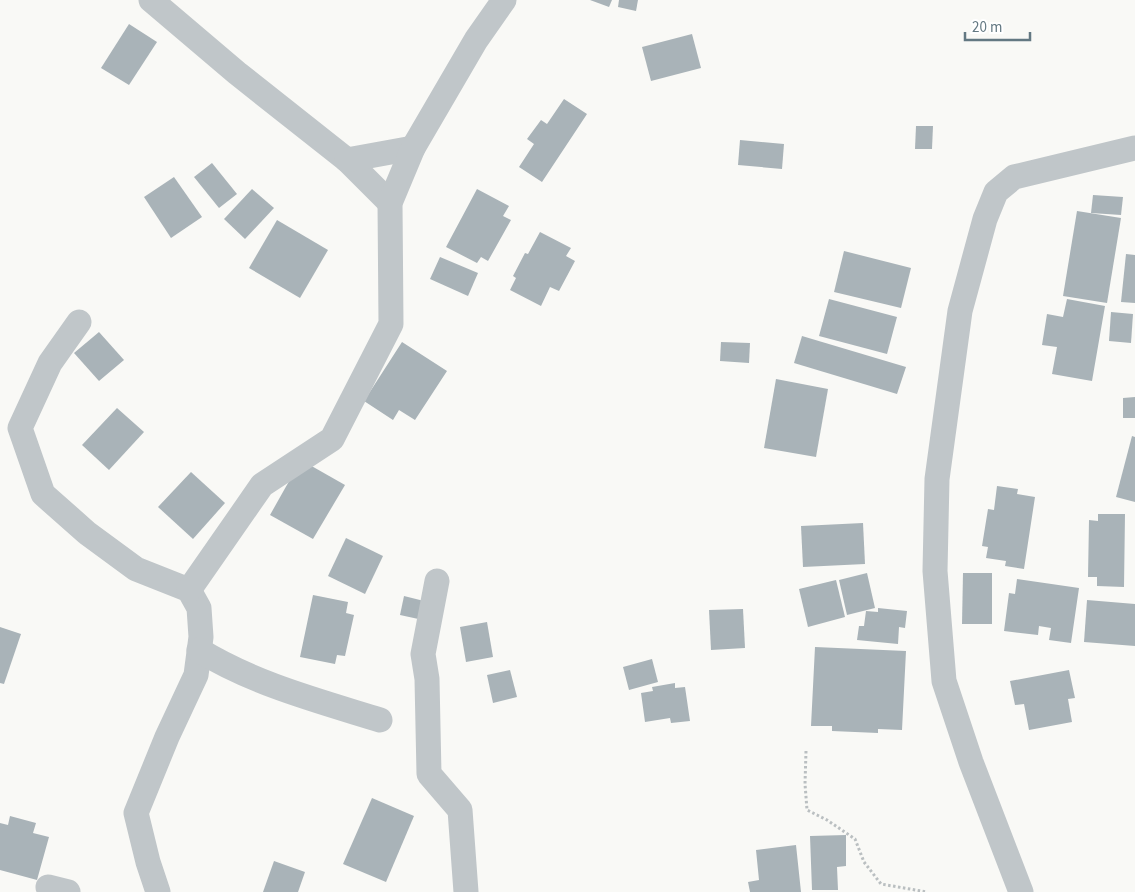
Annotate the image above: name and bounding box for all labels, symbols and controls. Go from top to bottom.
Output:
scale bar [965,10,1030,42]
text: 20 m [972,17,1002,38]

